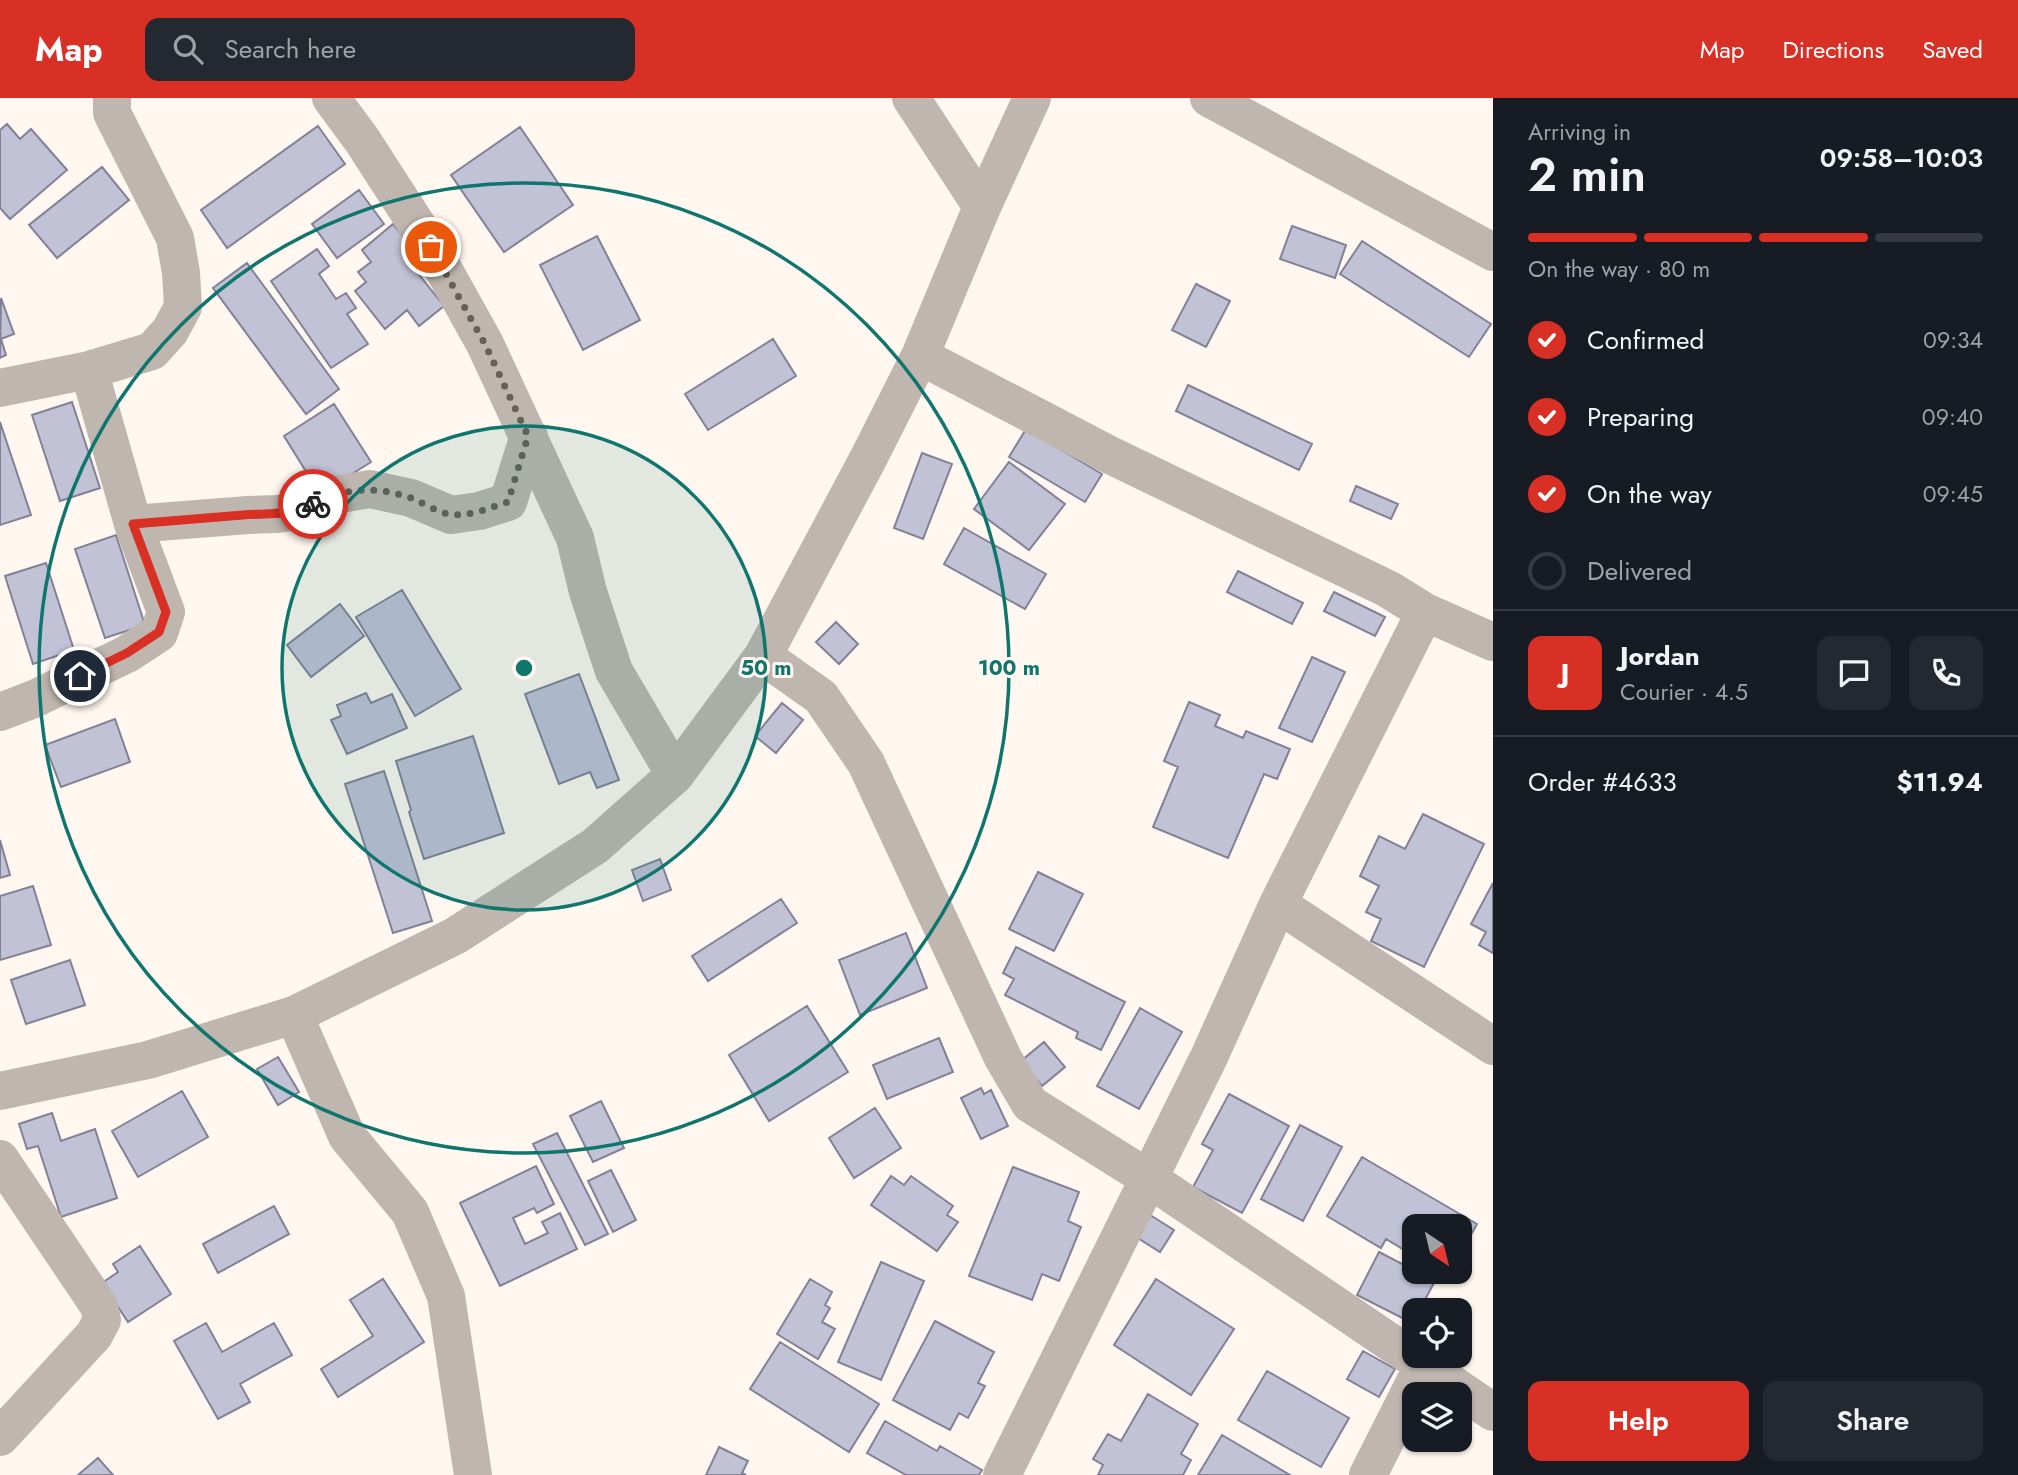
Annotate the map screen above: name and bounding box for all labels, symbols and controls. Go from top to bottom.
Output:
search box [145,18,635,81]
text: Map [35,26,103,73]
icon: search [169,30,207,68]
text: Search here [225,30,356,68]
text: Map [1700,32,1745,67]
text: Directions [1783,32,1884,67]
text: Saved [1922,32,1983,67]
text: Arriving in [1528,115,1631,149]
text: 09:58–10:03 [1820,139,1983,177]
text: 2 min [1528,142,1646,208]
pin [401,217,461,277]
icon: bag [412,228,450,266]
text: On the way · 80 m [1528,252,1710,286]
icon: check [1528,321,1566,359]
text: Confirmed [1587,321,1704,359]
text: 09:34 [1923,323,1983,357]
icon: check [1528,398,1566,436]
text: Preparing [1587,398,1694,436]
text: 09:40 [1922,400,1983,434]
courier [278,469,348,539]
icon: check [1528,475,1566,513]
text: On the way [1587,475,1712,513]
text: 09:45 [1923,477,1983,511]
icon: bike [294,485,332,523]
text: Delivered [1587,552,1692,590]
button: chat [1817,636,1891,710]
button: phone [1909,636,1983,710]
text: Jordan [1620,637,1700,675]
pin [50,646,110,706]
text: 50 m [741,653,791,683]
text: 100 m [978,653,1040,683]
text: J [1561,654,1569,692]
centre of rings [512,656,536,680]
icon: home [61,657,99,695]
text: Courier · 4.5 [1620,675,1748,709]
text: Order #4633 [1528,763,1677,801]
text: $11.94 [1896,763,1983,801]
north arrow [1402,1214,1472,1284]
map controls [1402,1214,1472,1452]
button: locate [1402,1298,1472,1368]
button: Help [1528,1381,1749,1461]
button: Share [1763,1381,1983,1461]
button: layers [1402,1382,1472,1452]

